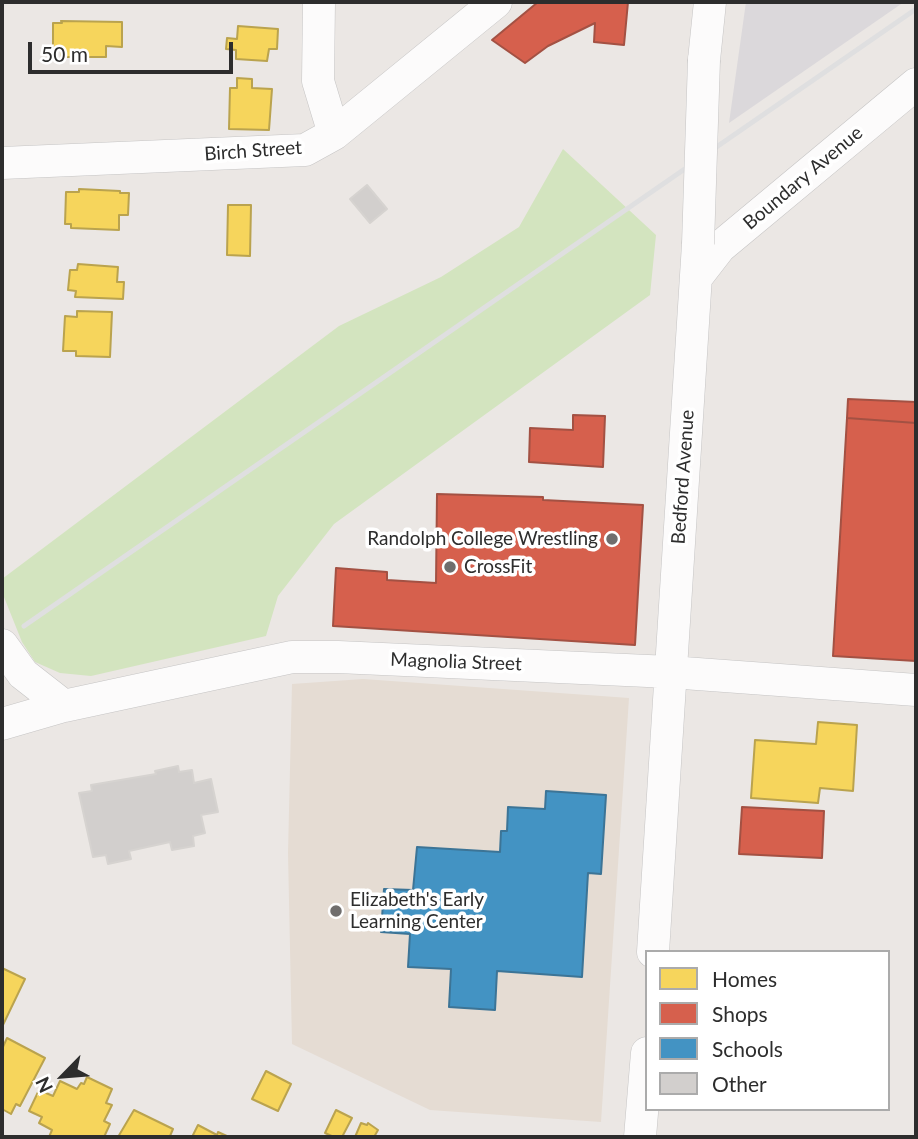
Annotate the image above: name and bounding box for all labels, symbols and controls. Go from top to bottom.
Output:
scale bar [32,28,236,72]
text: 50 m [41,41,88,66]
street label: Boundary Avenue [739,121,867,235]
street label: Birch Street [203,136,303,166]
street label: Bedford Avenue [667,409,699,545]
place label: Randolph College Wrestling [367,528,598,550]
marker: Randolph College Wrestling [604,531,620,547]
place label: CrossFit [464,556,532,578]
marker: CrossFit [442,559,458,575]
street label: Magnolia Street [390,648,522,676]
place label: Elizabeth's Early Learning Center [350,889,484,933]
marker: Elizabeth's Early Learning Center [328,903,344,919]
legend [645,950,890,1111]
text: Homes [712,966,777,991]
text: Shops [712,1001,768,1026]
text: Schools [712,1036,783,1061]
north arrow [28,1041,98,1111]
text: Other [712,1071,767,1096]
text: N [30,1074,57,1097]

